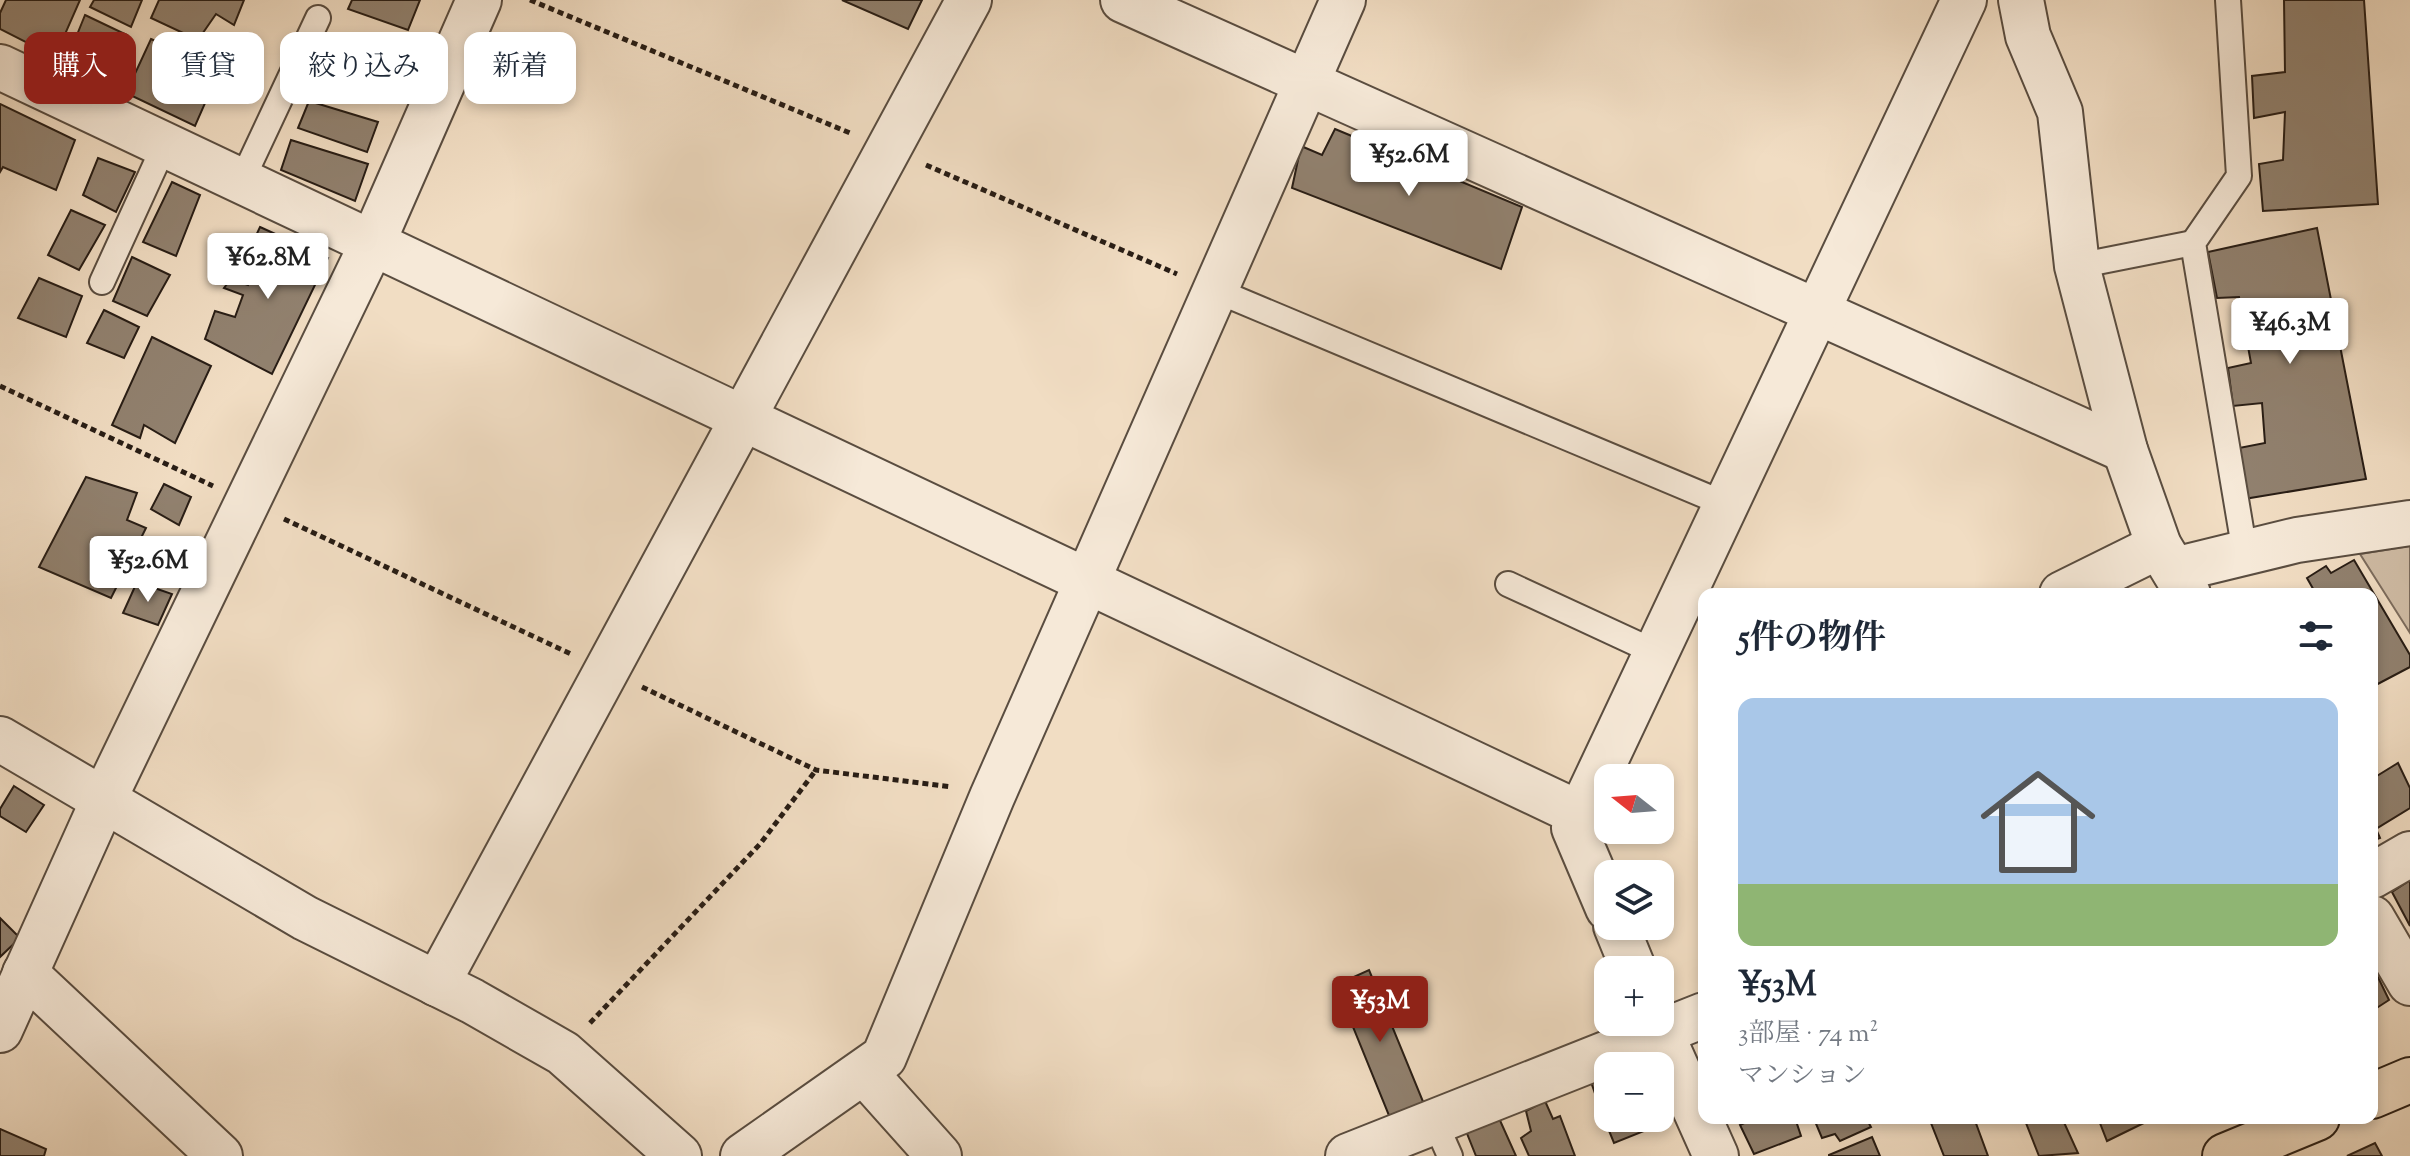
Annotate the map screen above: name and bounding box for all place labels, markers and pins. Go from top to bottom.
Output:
pin: ¥52.6M [1344,130,1474,198]
pin: ¥62.8M [203,233,333,301]
pin: ¥46.3M [2225,298,2355,366]
pin: ¥52.6M [83,536,213,604]
pin: ¥53M [1333,976,1427,1044]

